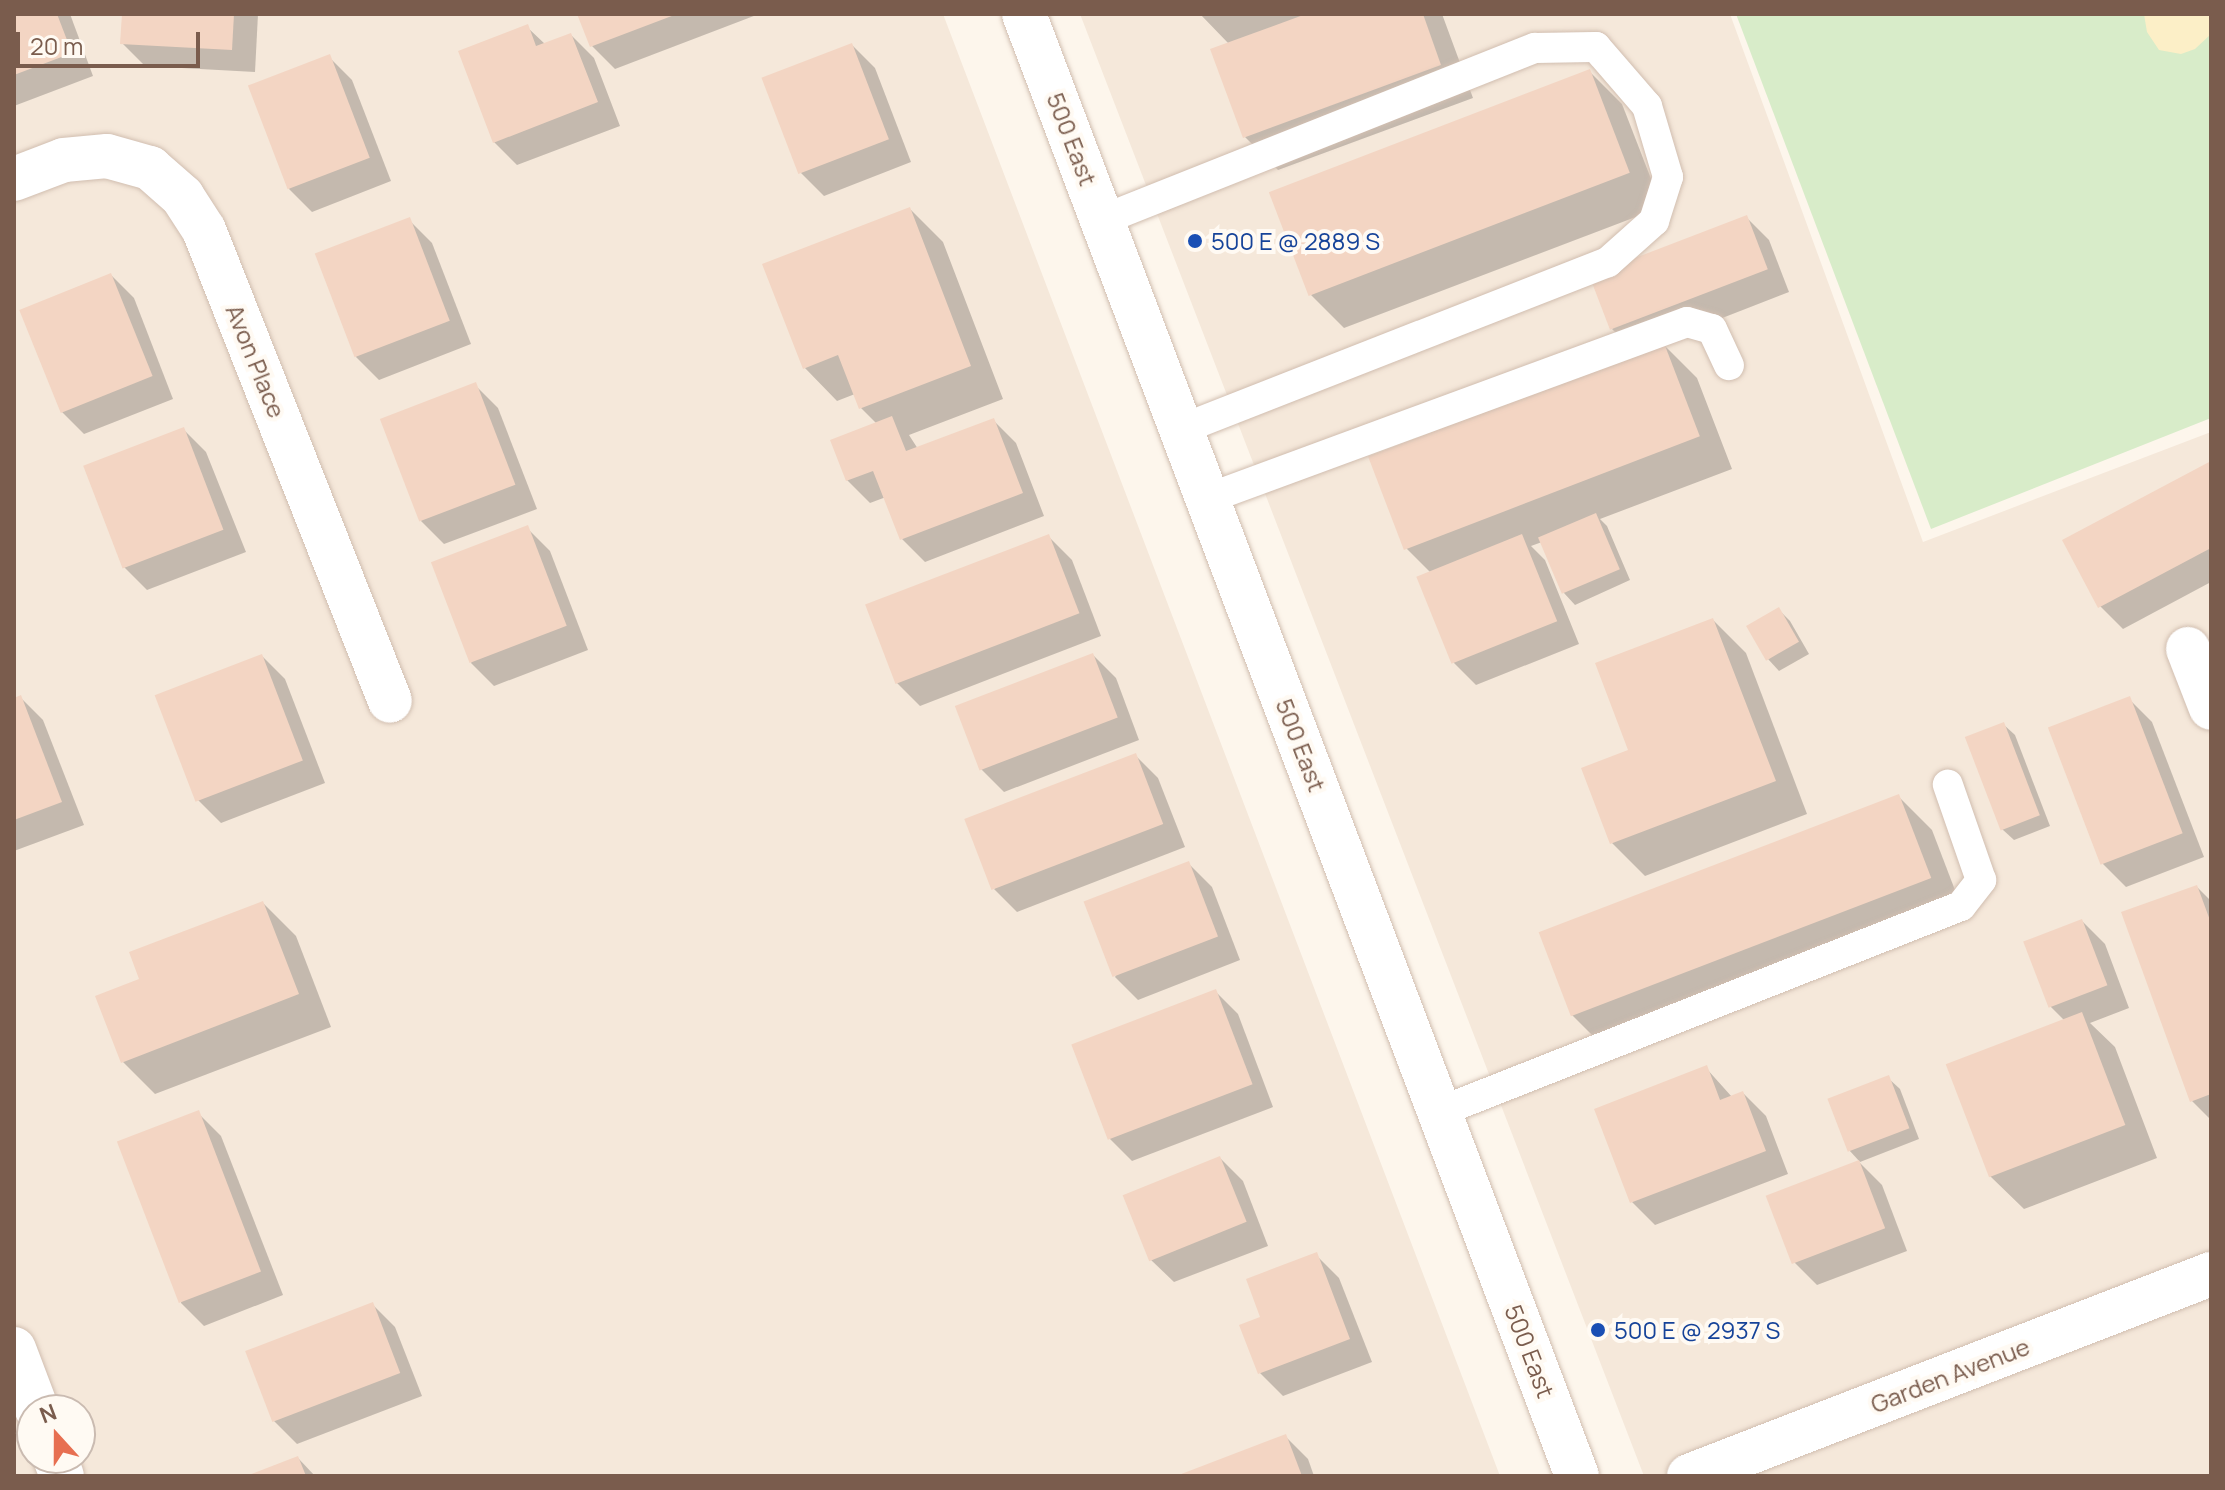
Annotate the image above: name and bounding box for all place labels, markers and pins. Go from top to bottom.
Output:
place label: 500 E @ 2889 S [1211,227,1380,255]
marker: 500 E @ 2889 S [1186,232,1204,250]
place label: 500 E @ 2937 S [1614,1316,1780,1344]
marker: 500 E @ 2937 S [1589,1321,1607,1339]

